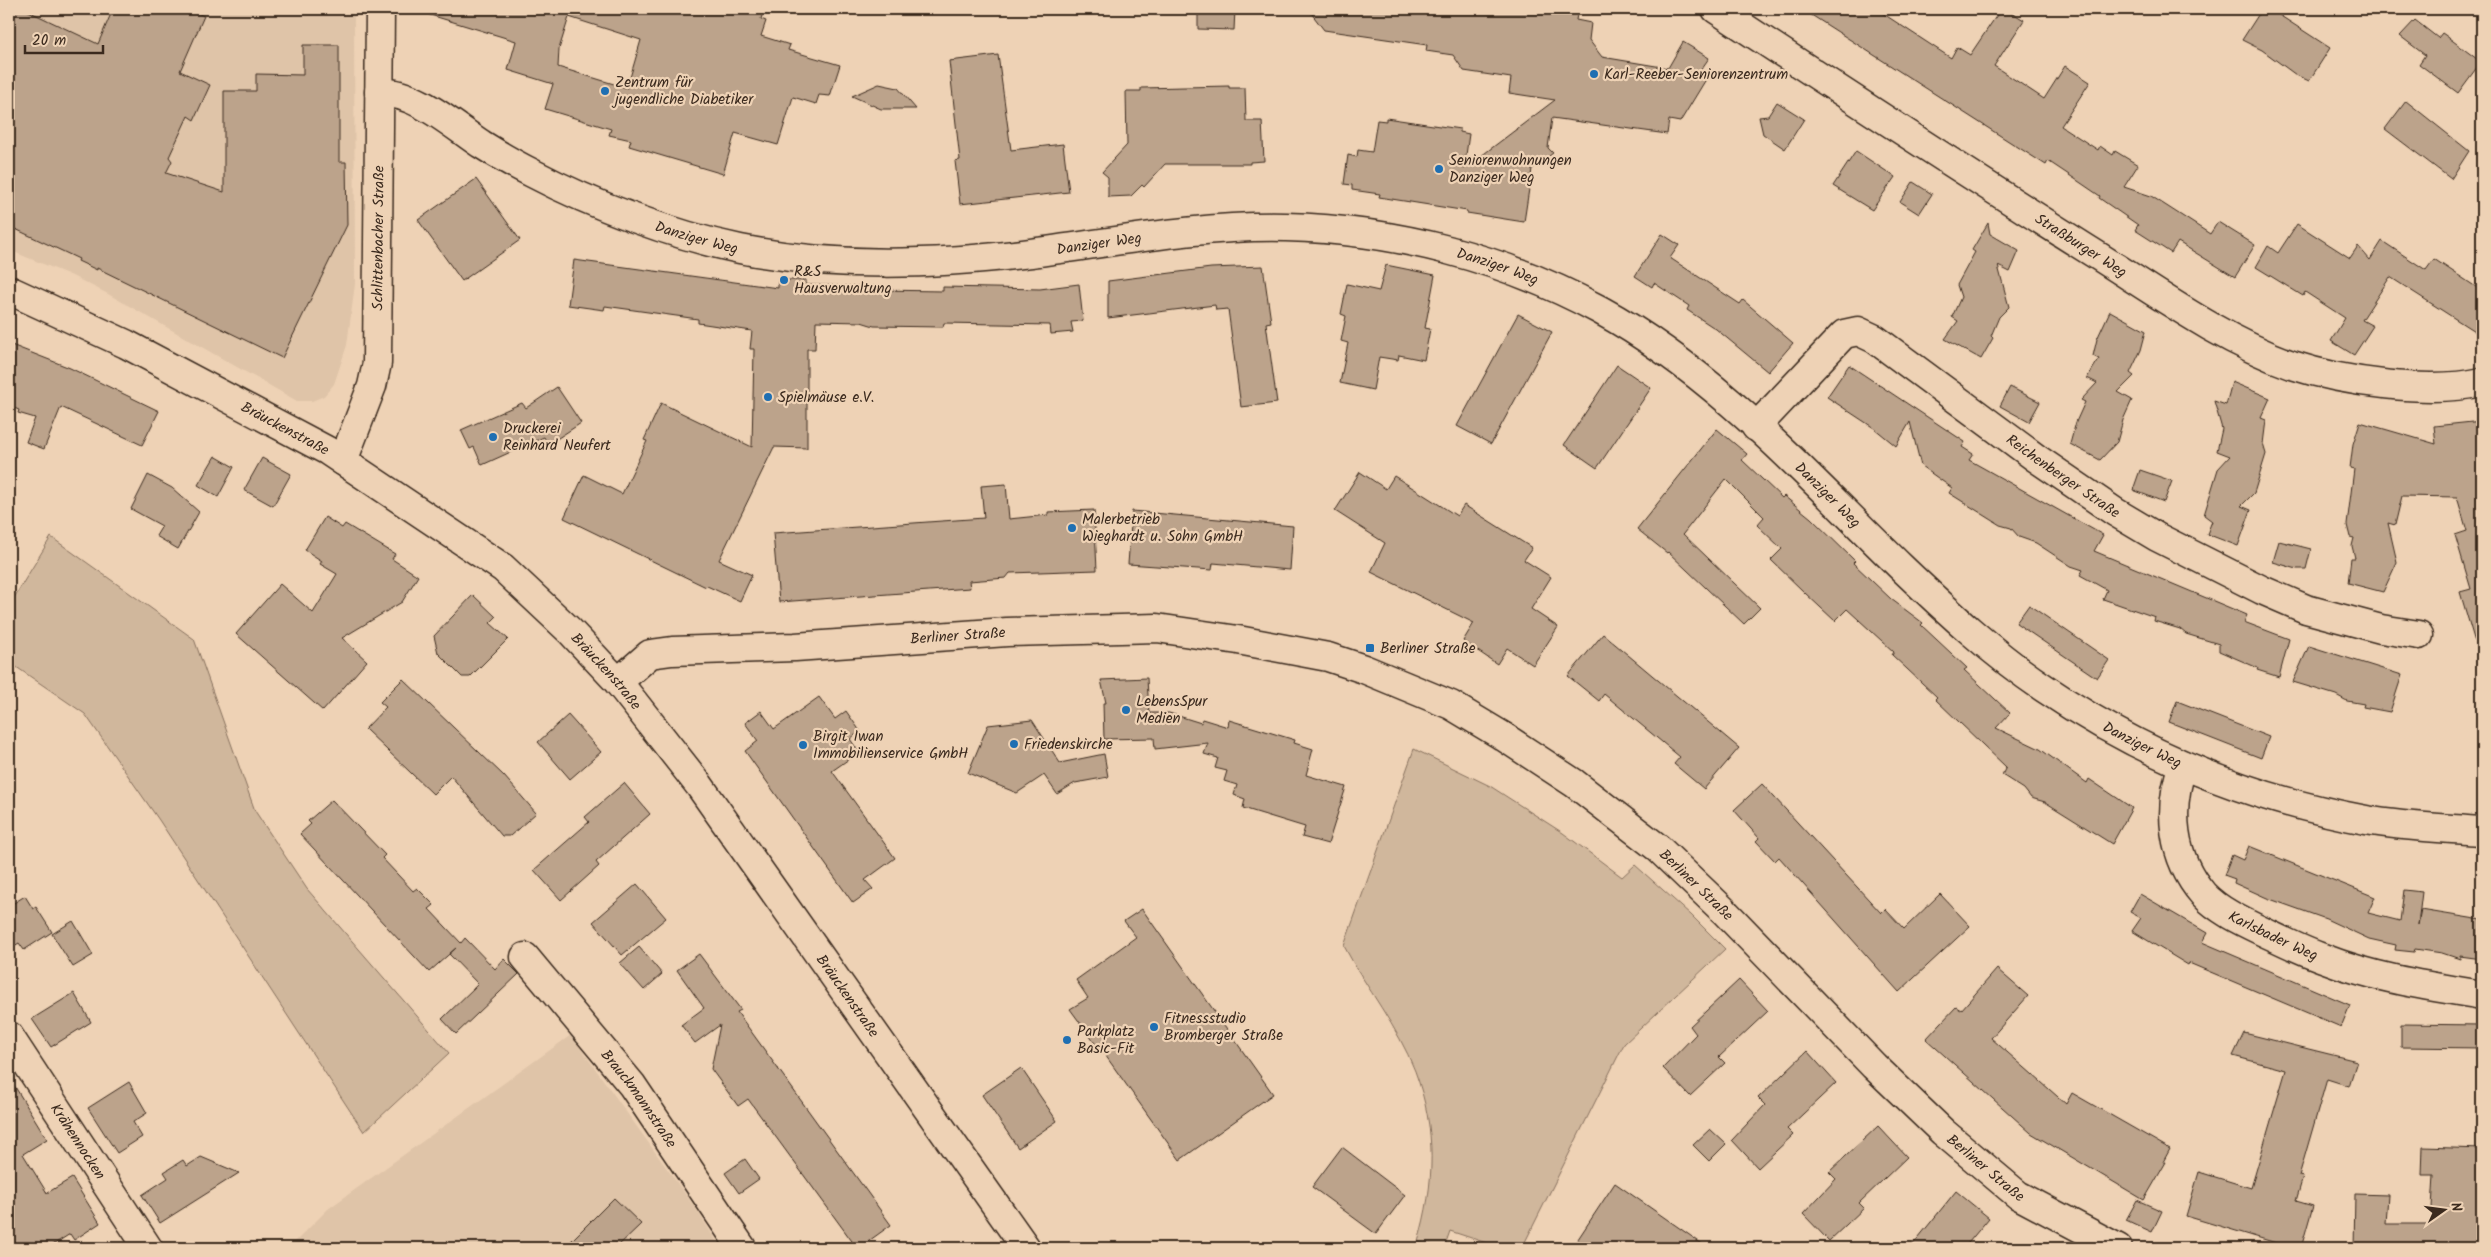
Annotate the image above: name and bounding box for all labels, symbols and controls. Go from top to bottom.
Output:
scale bar [25,22,102,54]
text: 20 m [32,29,66,53]
place label: Karl-Reeber-Seniorenzentrum [1604,63,1788,87]
marker: Karl-Reeber-Seniorenzentrum [1588,68,1600,80]
place label: Zentrum für jugendliche Diabetiker [611,71,754,112]
marker: Zentrum für jugendliche Diabetiker [599,85,611,97]
place label: Seniorenwohnungen Danziger Weg [1449,149,1572,190]
marker: Seniorenwohnungen Danziger Weg [1433,163,1445,175]
street label: Schlittenbacher Straße [366,165,392,311]
street label: Straßburger Weg [2030,208,2131,284]
street label: Danziger Weg [651,215,740,261]
street label: Danziger Weg [1055,226,1143,262]
street label: Danziger Weg [1454,242,1542,292]
place label: R&S Hausverwaltung [794,260,892,301]
marker: R&S Hausverwaltung [778,274,790,286]
place label: Spielmäuse e.V. [778,386,874,410]
marker: Spielmäuse e.V. [762,391,774,403]
street label: Bräuckenstraße [236,396,333,463]
place label: Druckerei Reinhard Neufert [503,417,611,458]
street label: Reichenberger Straße [2000,429,2124,525]
marker: Druckerei Reinhard Neufert [487,431,499,443]
street label: Danziger Weg [1788,457,1866,534]
place label: Malerbetrieb Wieghardt u. Sohn GmbH [1082,508,1243,549]
marker: Malerbetrieb Wieghardt u. Sohn GmbH [1066,522,1078,534]
street label: Berliner Straße [909,621,1007,652]
street label: Bräuckenstraße [564,627,647,716]
place label: Berliner Straße [1380,637,1476,661]
marker: Berliner Straße [1364,642,1376,654]
place label: LebensSpur Medien [1136,690,1208,731]
marker: LebensSpur Medien [1120,704,1132,716]
street label: Danziger Weg [2098,716,2185,775]
place label: Birgit Iwan Immobilienservice GmbH [813,725,968,766]
place label: Friedenskirche [1024,733,1113,757]
marker: Friedenskirche [1008,738,1020,750]
marker: Birgit Iwan Immobilienservice GmbH [797,739,809,751]
street label: Berliner Straße [1653,844,1739,927]
street label: Karlsbader Weg [2223,905,2321,968]
street label: Bräuckenstraße [809,950,885,1043]
place label: Fitnessstudio Bromberger Straße [1164,1007,1283,1048]
place label: Parkplatz Basic-Fit [1077,1020,1135,1061]
marker: Fitnessstudio Bromberger Straße [1148,1021,1160,1033]
marker: Parkplatz Basic-Fit [1061,1034,1073,1046]
street label: Brauckmannstraße [594,1045,683,1154]
street label: Krähennocken [43,1099,111,1185]
street label: Berliner Straße [1941,1129,2028,1209]
north arrow [2418,1184,2468,1234]
text: N [2444,1200,2467,1214]

